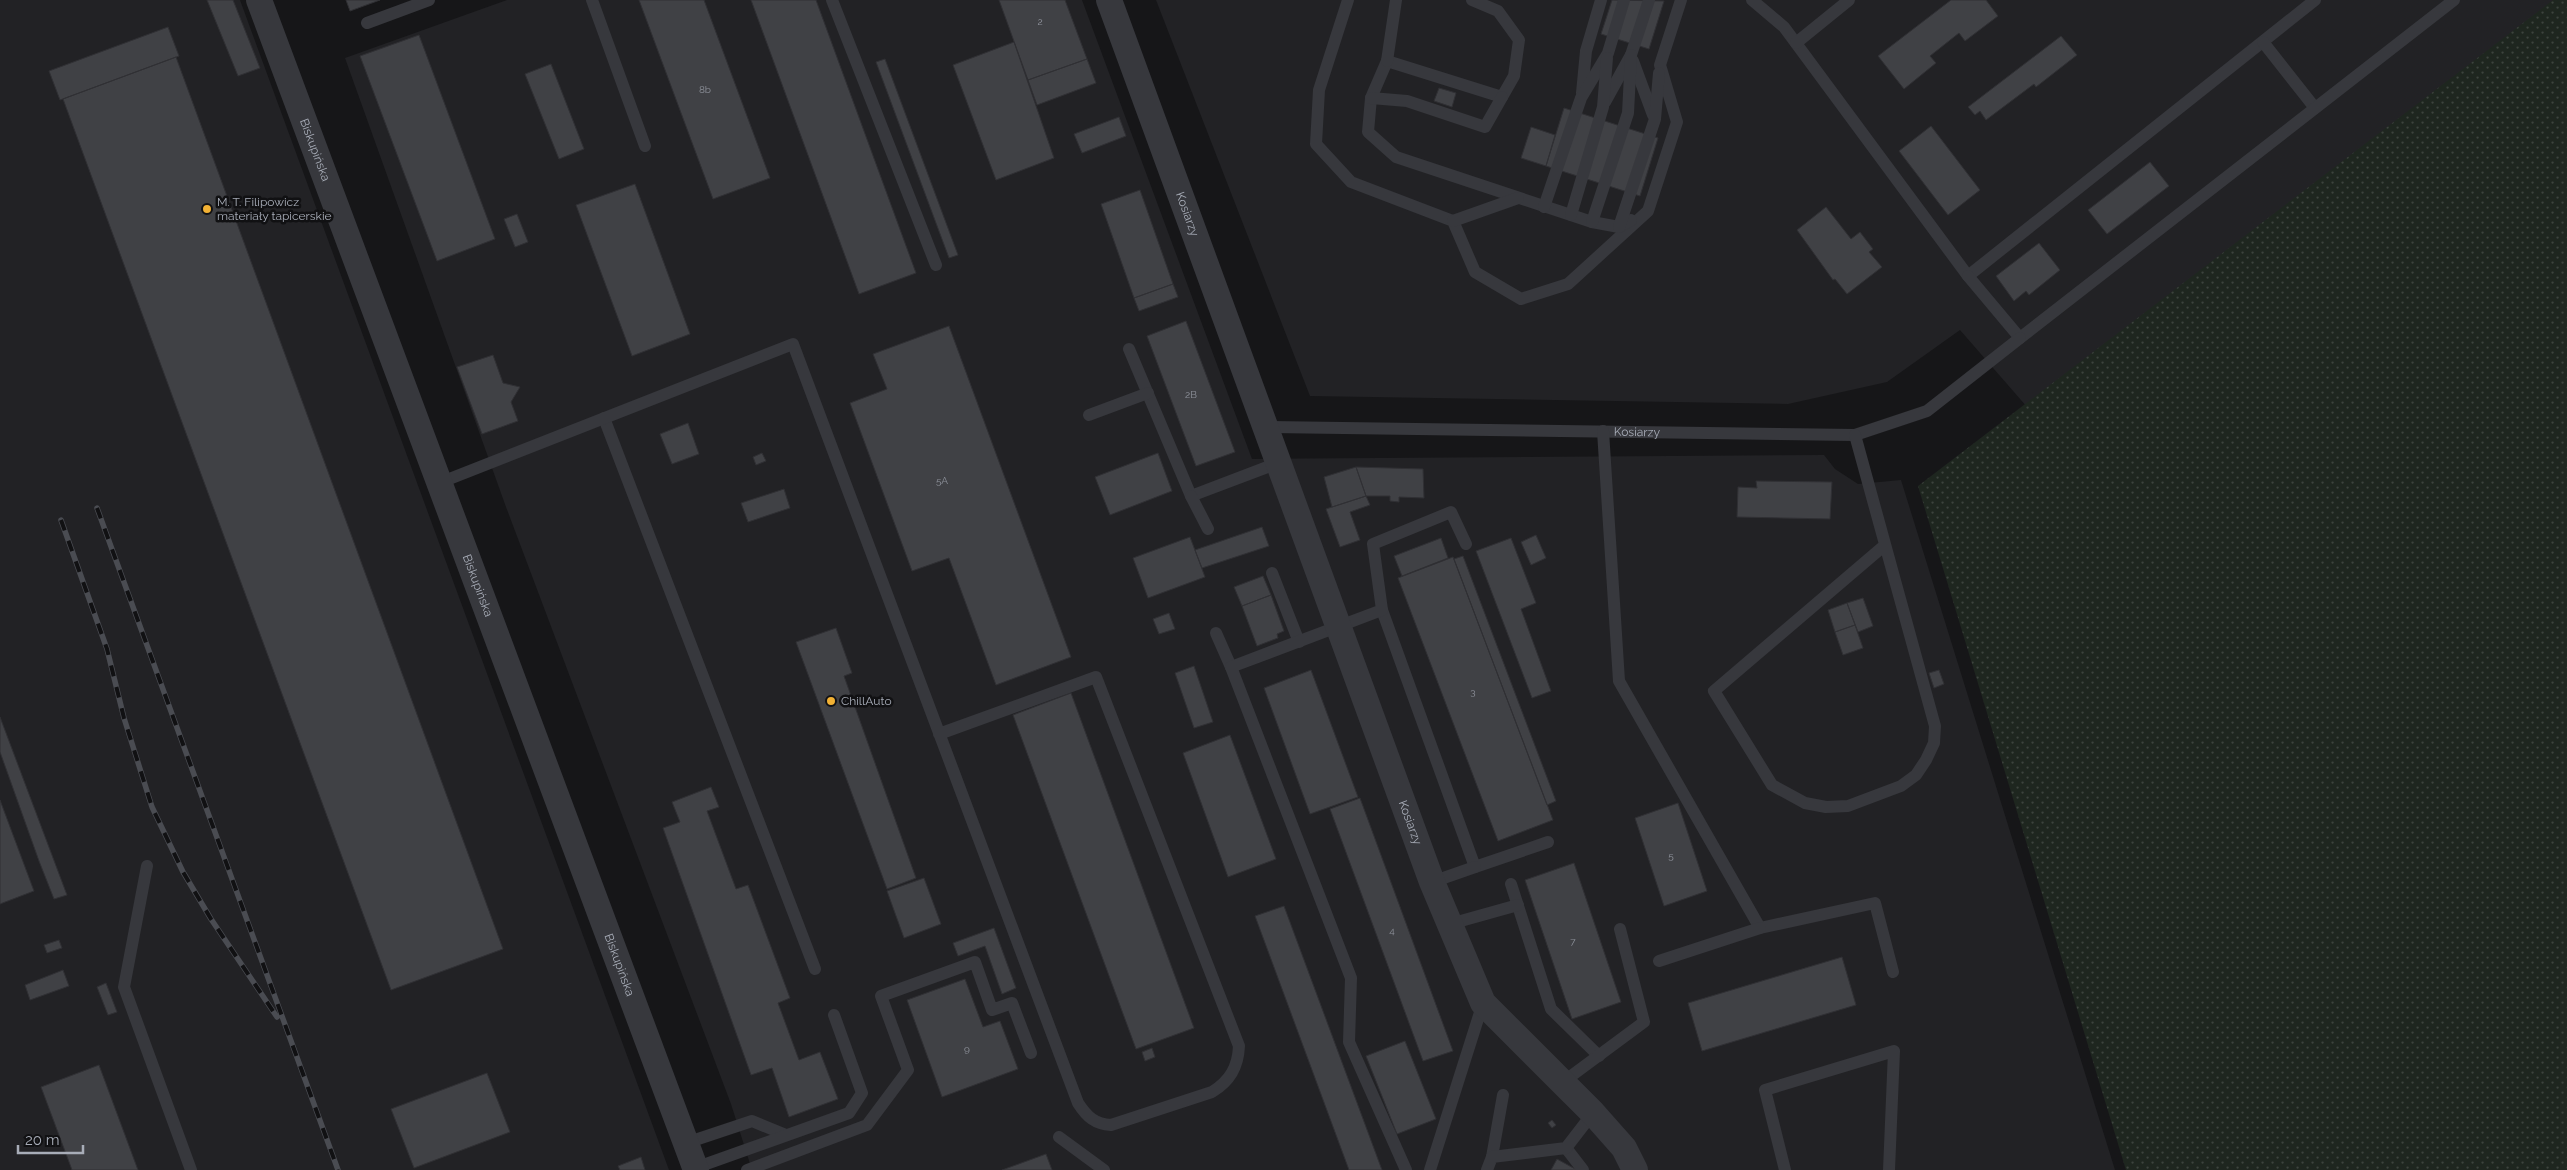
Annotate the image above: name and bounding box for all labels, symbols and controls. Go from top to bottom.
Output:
house number: 2 [1037,16,1043,27]
house number: 8b [699,84,711,95]
street label: Biskupińska [297,117,333,183]
street label: Kosiarzy [1173,190,1202,239]
place label: M. T. Filipowicz materiały tapicerskie [217,195,332,223]
marker: M. T. Filipowicz materiały tapicerskie [201,203,213,215]
house number: 2B [1185,389,1197,400]
street label: Kosiarzy [1614,425,1661,439]
house number: 5A [936,475,948,486]
street label: Biskupińska [460,552,496,619]
house number: 3 [1470,686,1476,697]
place label: ChillAuto [841,694,892,708]
marker: ChillAuto [825,695,837,707]
street label: Kosiarzy [1396,799,1425,847]
house number: 5 [1668,850,1674,861]
house number: 4 [1389,925,1395,936]
street label: Biskupińska [601,932,637,998]
house number: 7 [1570,936,1576,947]
house number: 9 [964,1043,970,1054]
scale bar [18,1122,82,1154]
text: 20 m [25,1131,60,1149]

